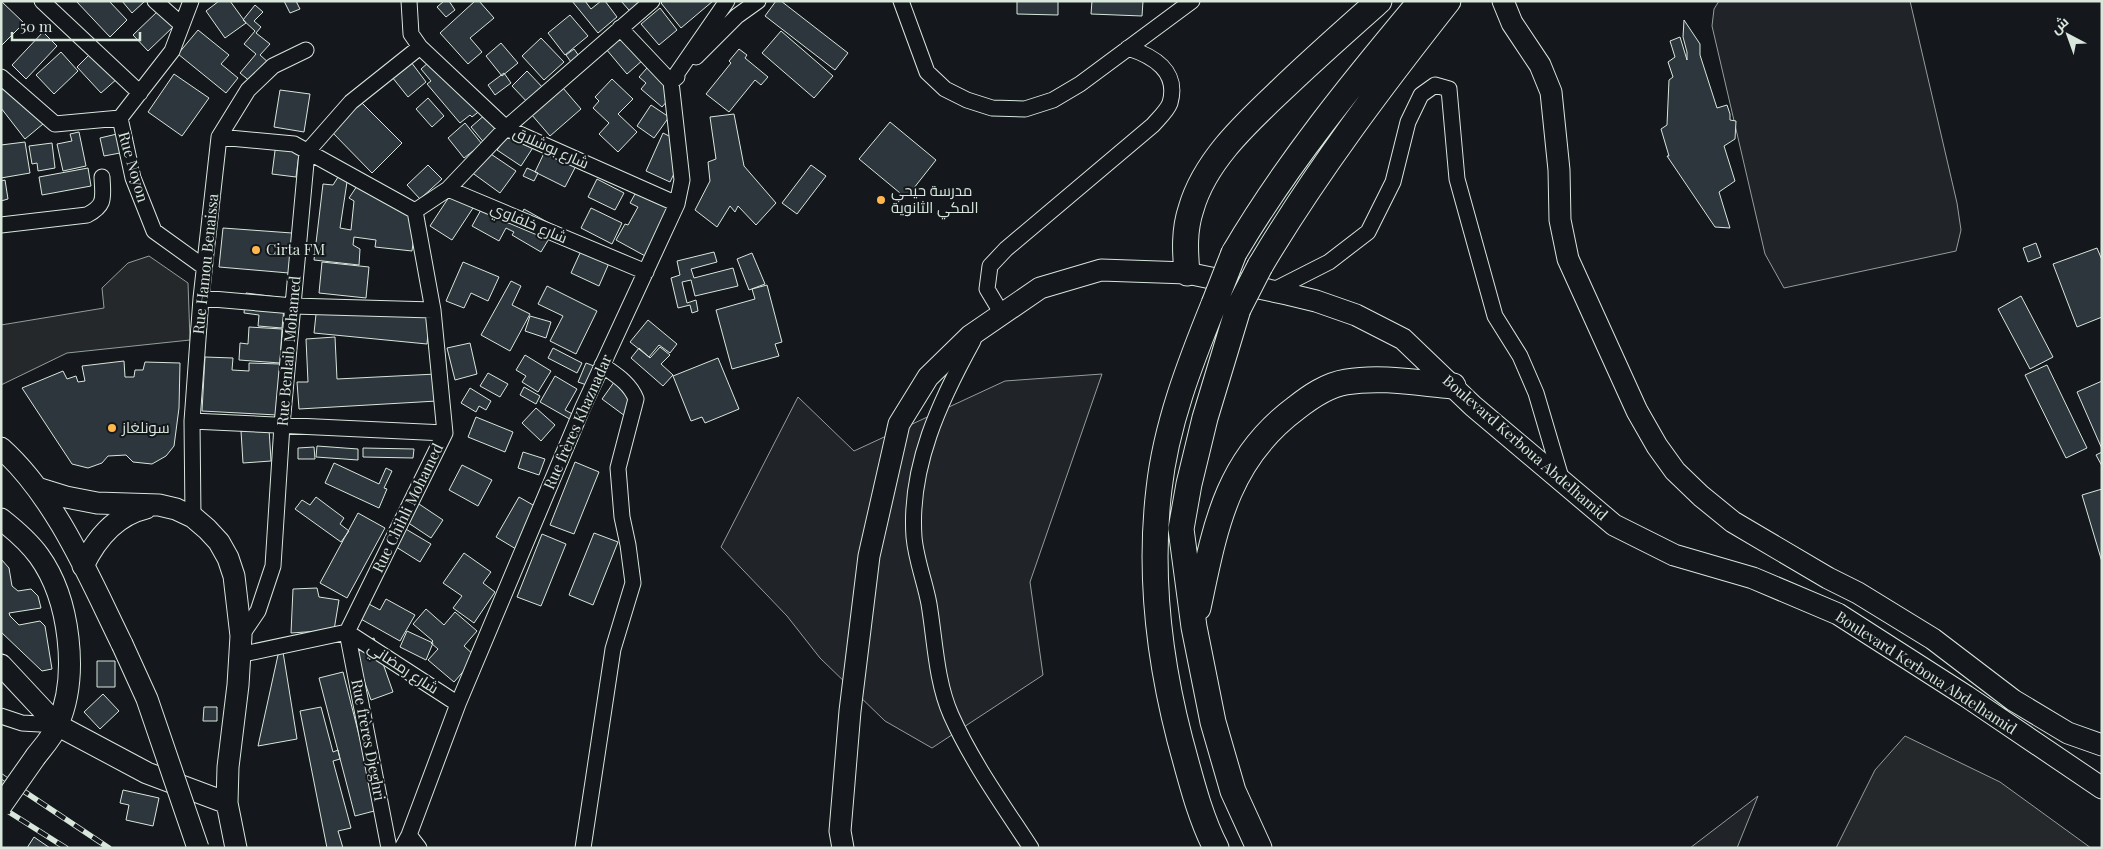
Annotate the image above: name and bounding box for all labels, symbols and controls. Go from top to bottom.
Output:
scale bar [12,10,140,42]
north arrow [2043,10,2093,60]
text: ش [2046,12,2072,38]
text: 50 m [20,16,53,36]
street label: شارع بوشلاق [510,122,592,174]
street label: Rue Noyon [114,129,154,204]
place label: مدرسة حيحي المكي الثانوية [891,180,979,220]
street label: Rue Hamou Benaissa [188,192,222,335]
marker: مدرسة حيحي المكي الثانوية [875,194,887,206]
street label: شارع خلفاوي [487,197,571,250]
place label: Cirta FM [266,239,325,259]
marker: Cirta FM [250,244,262,256]
street label: Rue Benlaib Mohamed [271,275,305,427]
street label: Rue frères Khaznadar [538,351,616,492]
street label: Boulevard Kerboua Abdelhamid [1439,370,1613,525]
place label: سونلغاز [121,417,170,437]
marker: سونلغاز [106,422,118,434]
street label: Rue Chihli Mohamed [367,439,447,575]
street label: Boulevard Kerboua Abdelhamid [1832,606,2021,739]
street label: شارع رمضاني [363,637,443,700]
street label: Rue frères Djeghri [347,677,391,803]

